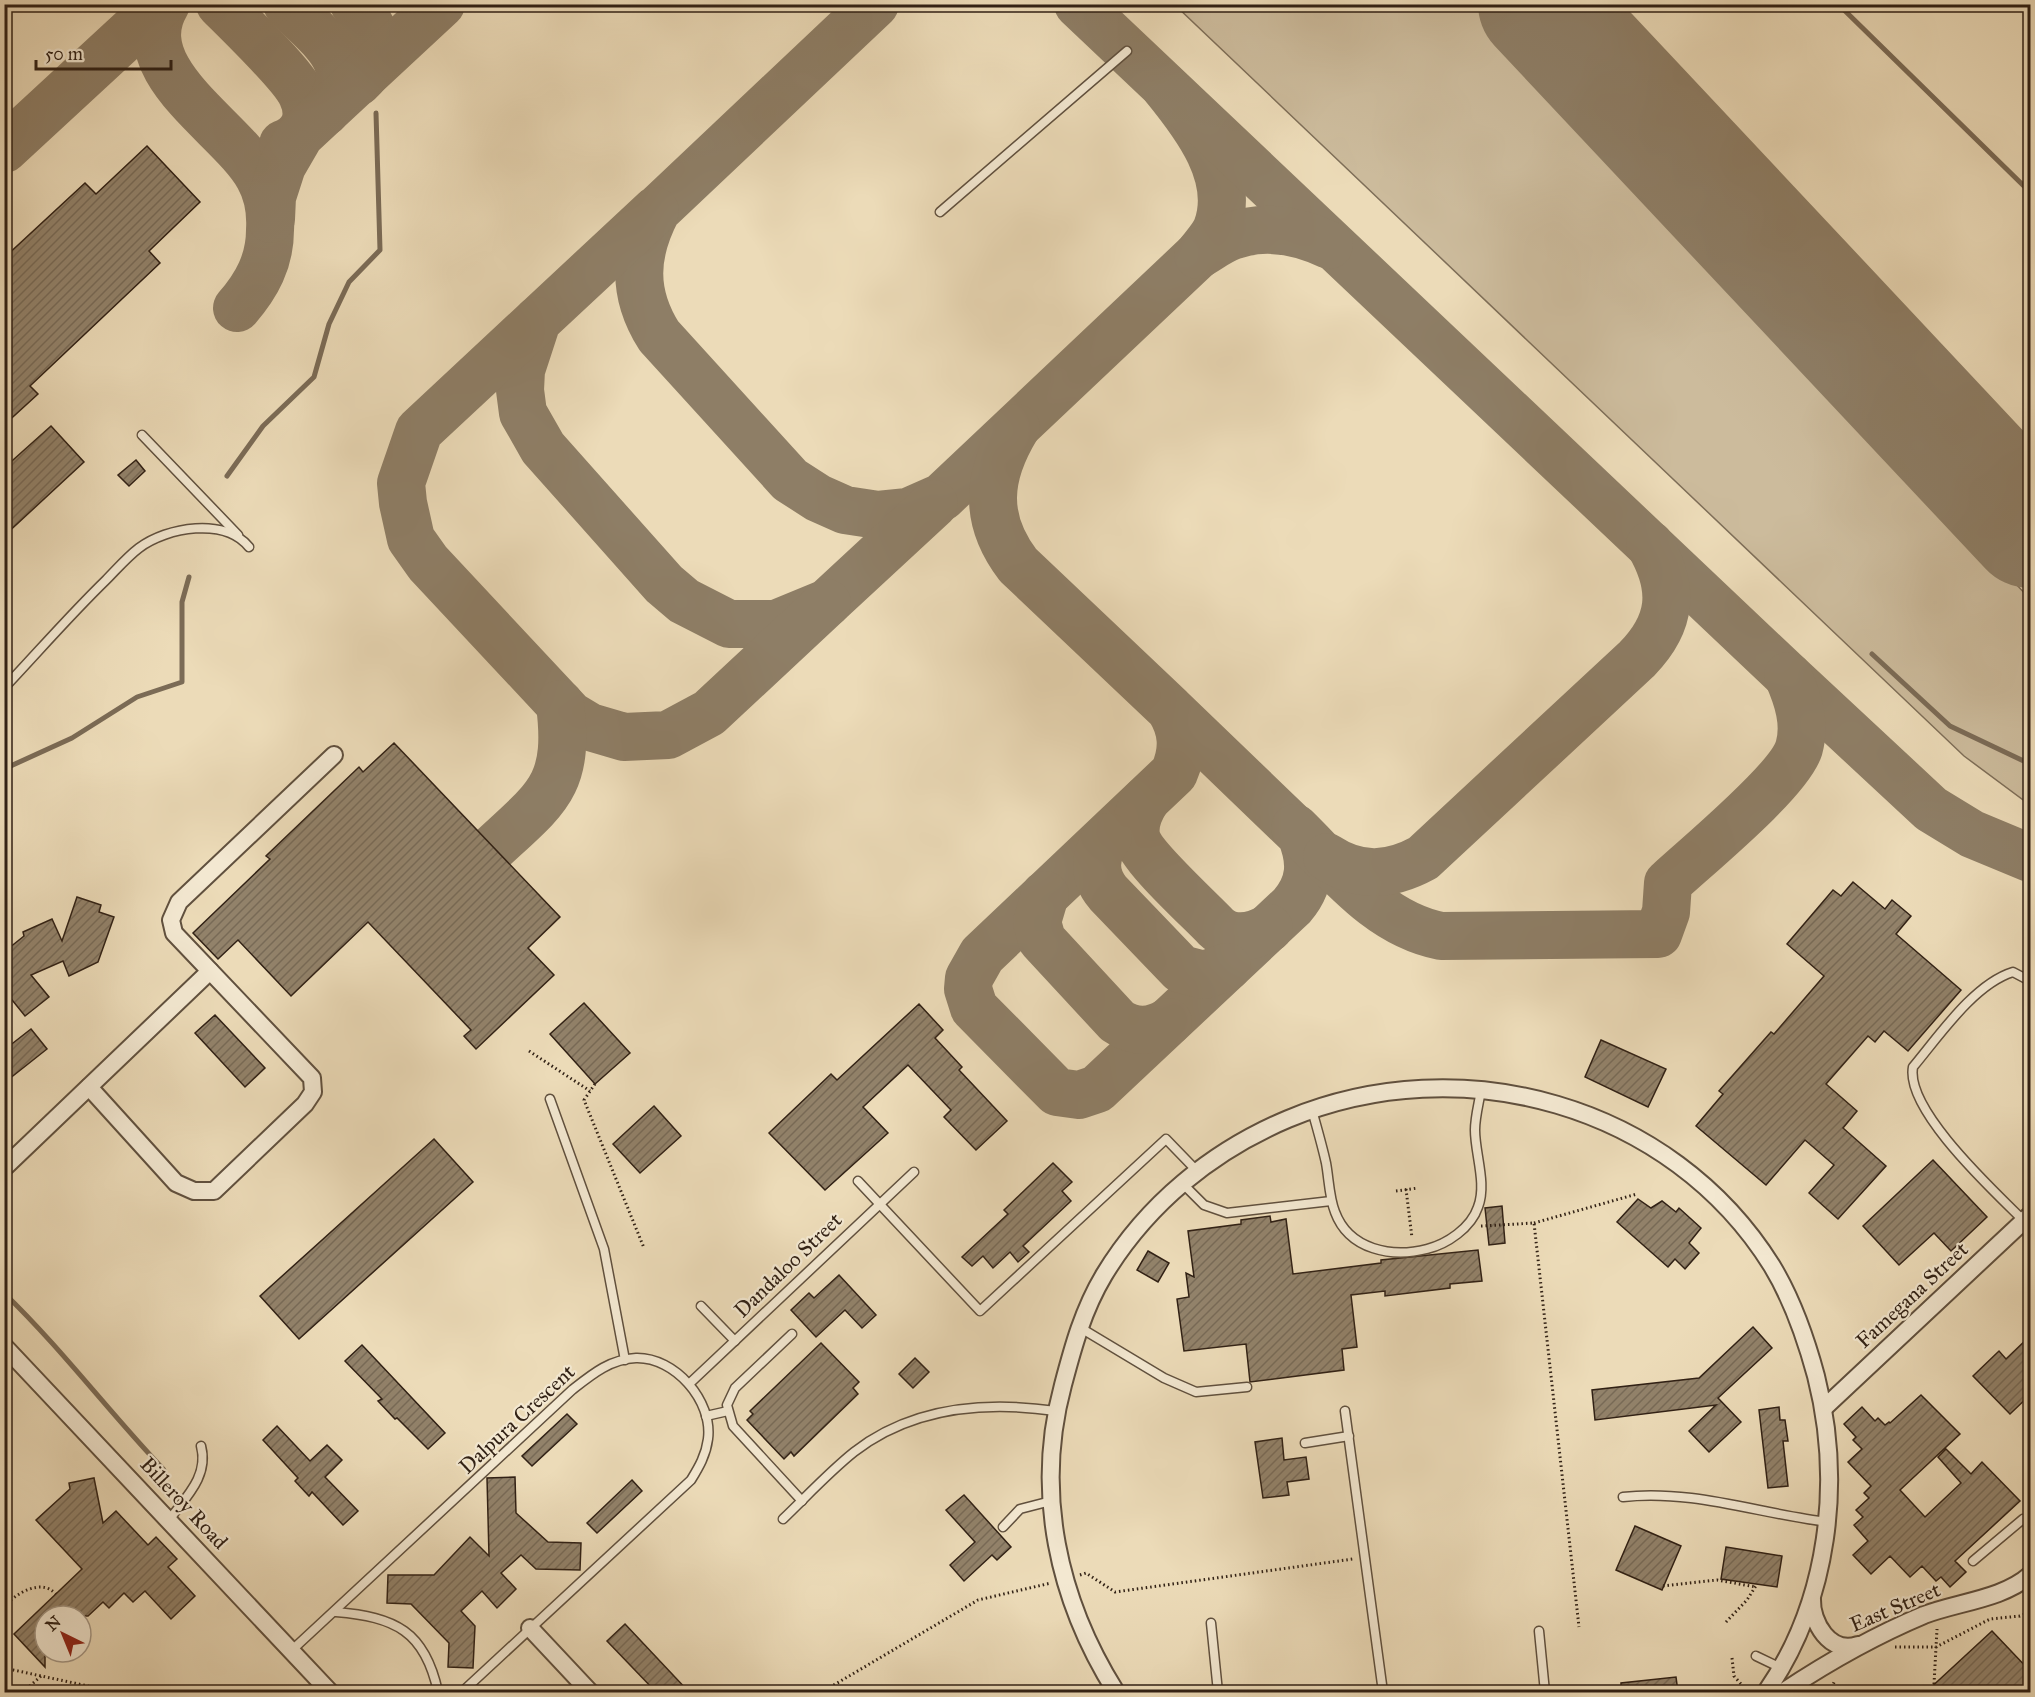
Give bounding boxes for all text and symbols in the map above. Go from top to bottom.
scale bar [36,33,171,71]
text: 50 m [45,43,83,65]
street label: Dandaloo Street [729,1207,848,1323]
street label: Famegana Street [1850,1236,1974,1354]
street label: Dalpura Crescent [454,1358,581,1479]
street label: Billeroy Road [135,1451,234,1555]
street label: East Street [1846,1576,1945,1638]
north arrow [33,1604,93,1664]
text: N [42,1612,65,1635]

